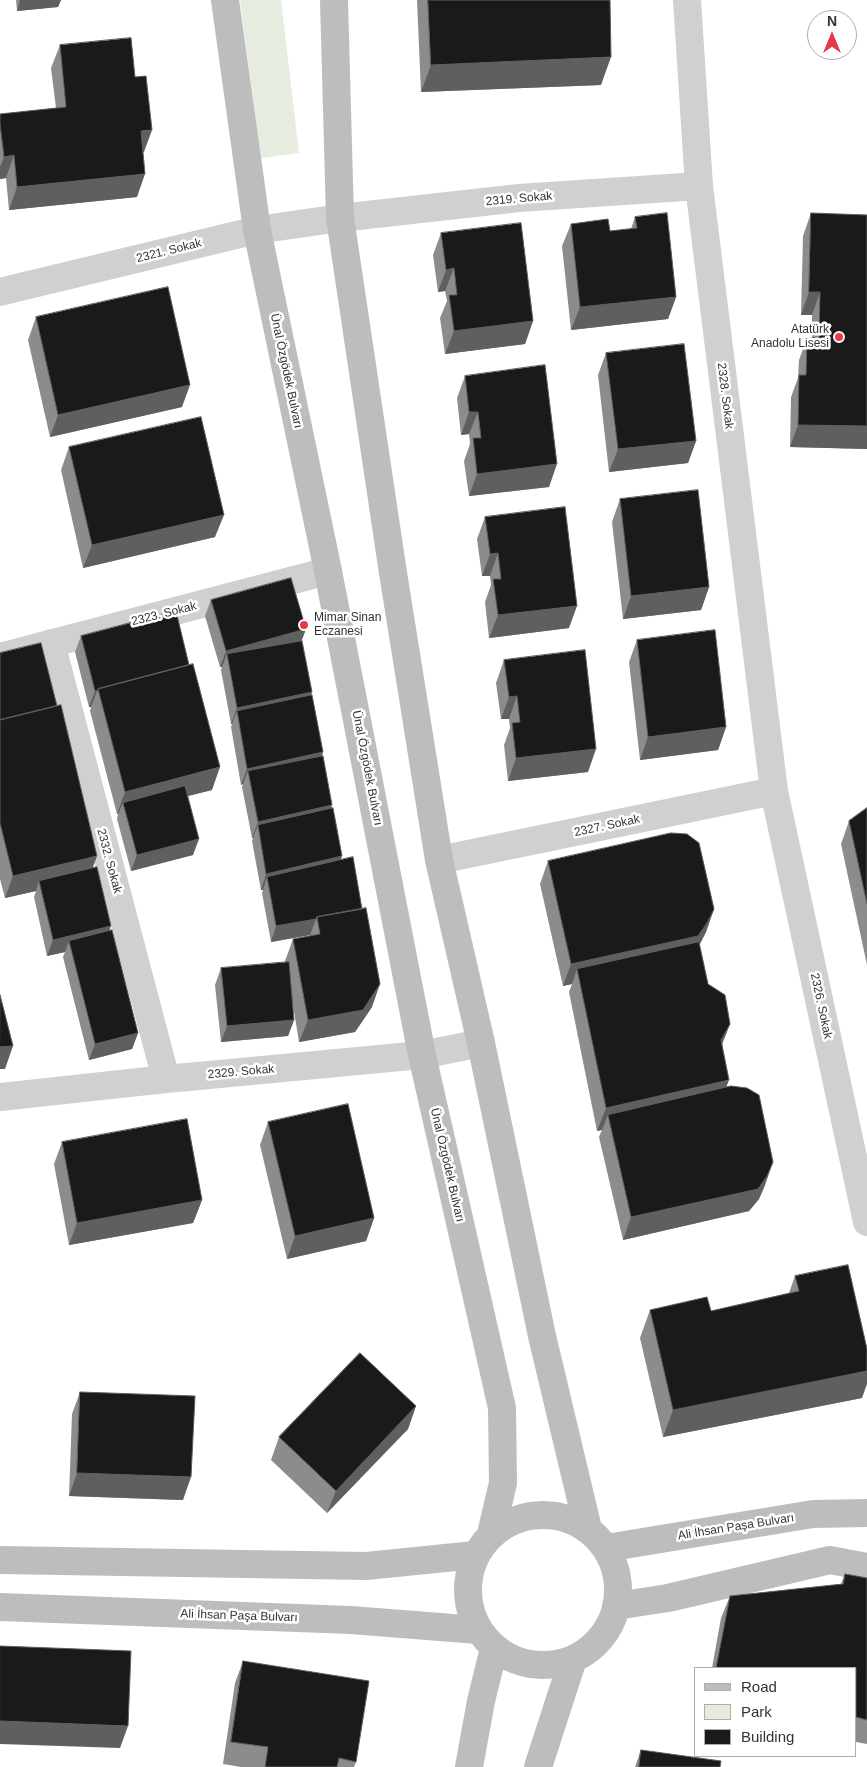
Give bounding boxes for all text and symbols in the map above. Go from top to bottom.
north arrow [807,10,857,60]
text: N [827,13,837,29]
street label: 2319. Sokak [485,189,553,209]
street label: 2321. Sokak [135,236,203,266]
street label: Ünal Özgödek Bulvarı [267,312,305,430]
place label: Atatürk Anadolu Lisesi [751,323,829,351]
marker: Atatürk Anadolu Lisesi [833,331,845,343]
street label: 2328. Sokak [714,362,736,430]
street label: 2323. Sokak [130,599,198,629]
place label: Mimar Sinan Eczanesi [314,611,381,639]
marker: Mimar Sinan Eczanesi [298,619,310,631]
street label: Ünal Özgödek Bulvarı [349,709,385,827]
street label: 2327. Sokak [573,812,641,840]
street label: 2332. Sokak [93,827,125,895]
street label: 2326. Sokak [807,972,835,1040]
street label: 2329. Sokak [207,1062,275,1082]
street label: Ünal Özgödek Bulvarı [427,1107,467,1223]
street label: Ali İhsan Paşa Bulvarı [677,1511,795,1543]
street label: Ali İhsan Paşa Bulvarı [180,1607,298,1625]
legend [694,1667,857,1757]
text: Road [741,1678,777,1695]
text: Park [741,1703,772,1720]
text: Building [741,1728,794,1745]

